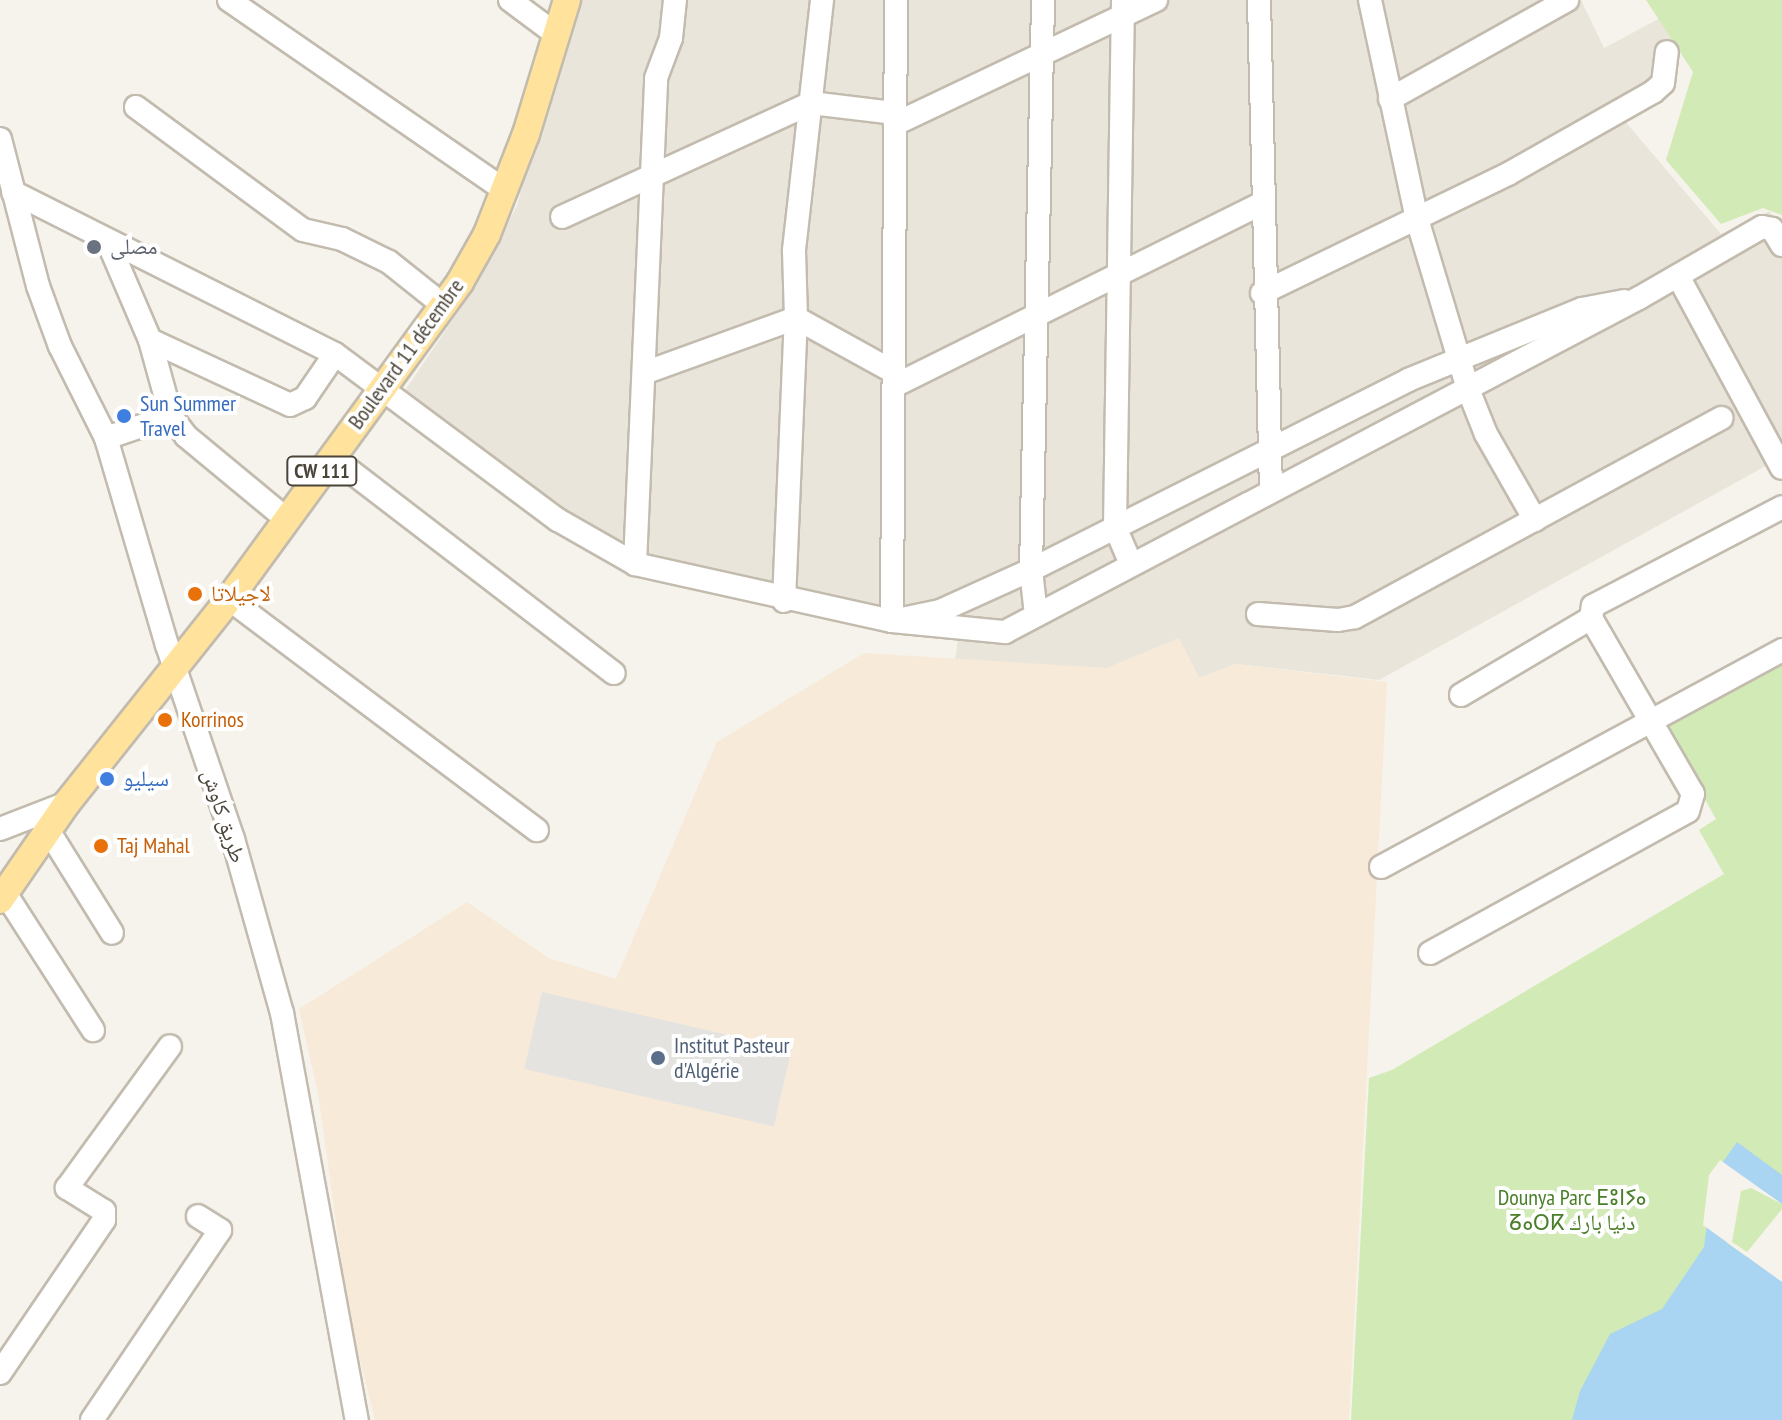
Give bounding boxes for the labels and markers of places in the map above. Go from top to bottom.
place label: مصلى [110,234,158,260]
marker: مصلى [85,238,103,256]
place label: Sun Summer Travel [140,390,236,442]
marker: Sun Summer Travel [115,407,133,425]
place label: لاجيلاتا [211,581,271,607]
marker: لاجيلاتا [186,585,204,603]
place label: Korrinos [181,707,244,733]
marker: Korrinos [156,711,174,729]
place label: سيليو [123,766,169,792]
marker: سيليو [98,770,116,788]
place label: Taj Mahal [117,833,190,859]
marker: Taj Mahal [92,837,110,855]
place label: Institut Pasteur d'Algérie [674,1032,789,1084]
marker: Institut Pasteur d'Algérie [649,1049,667,1067]

